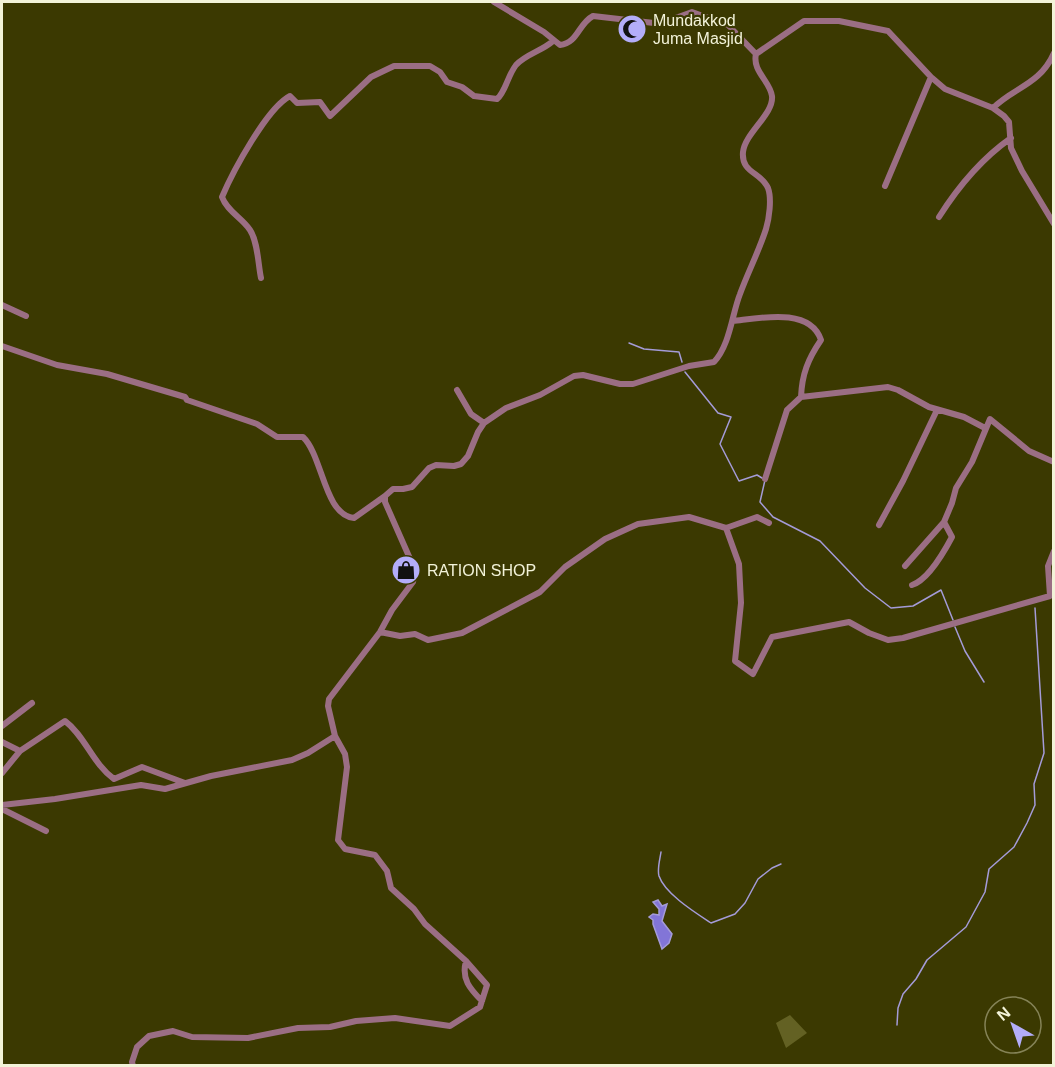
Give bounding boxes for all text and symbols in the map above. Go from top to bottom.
place label: Mundakkod Juma Masjid [653,12,743,47]
mosque icon: Mundakkod Juma Masjid [616,13,648,45]
shop icon: RATION SHOP [390,554,422,586]
place label: RATION SHOP [427,562,536,579]
north arrow [983,995,1043,1055]
text: N [994,1004,1014,1024]

